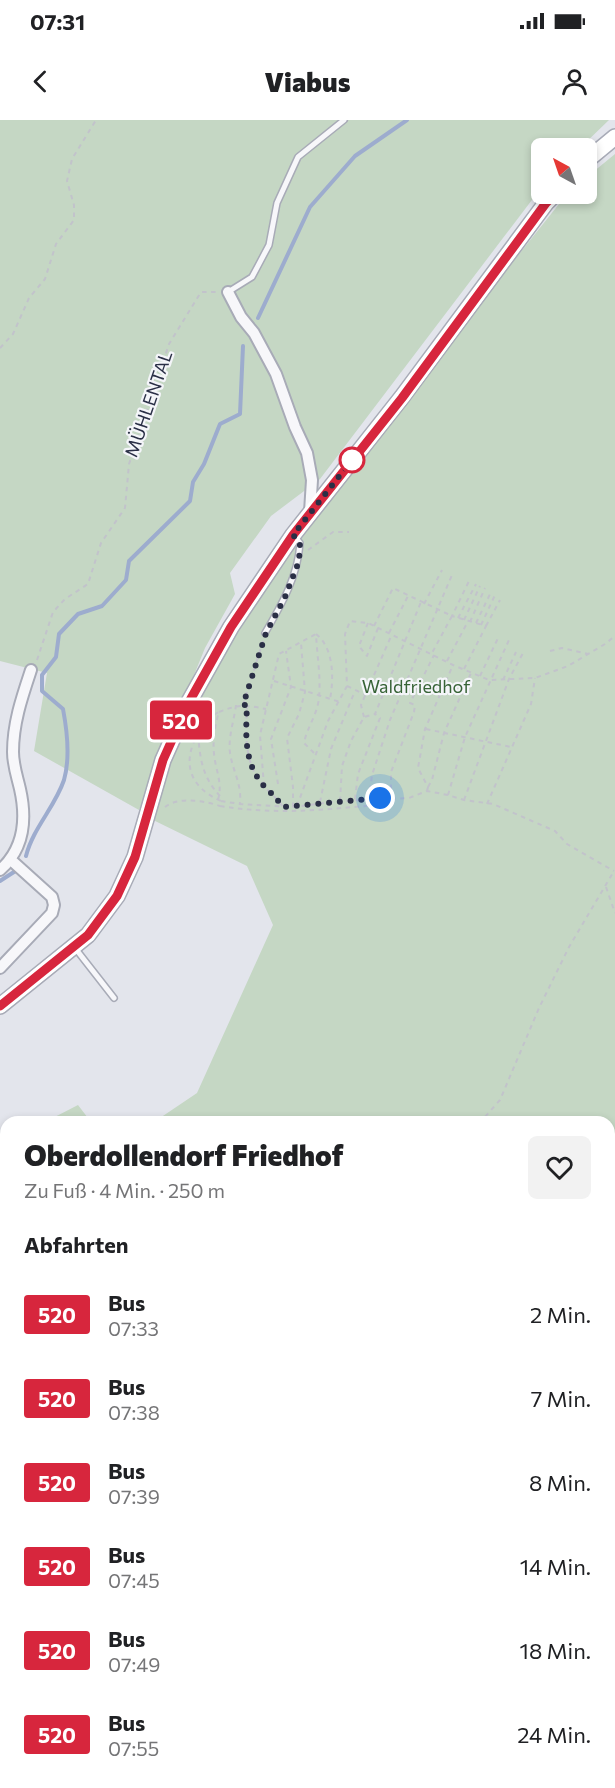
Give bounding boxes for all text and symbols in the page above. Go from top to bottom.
text: 07:31 [30,8,85,35]
icon: back [24,65,57,98]
text: Viabus [265,65,350,98]
icon: person [558,65,591,98]
north arrow [531,138,597,204]
map controls [531,138,597,204]
street label: MÜHLENTAL [120,348,177,460]
unlabelled marker [339,447,365,473]
park label: Waldfriedhof [362,675,471,697]
line badge: 520 [146,700,216,740]
text: 520 [162,708,200,733]
your location [365,783,395,813]
button: heart [528,1136,591,1199]
text: Oberdollendorf Friedhof [24,1138,343,1172]
text: Zu Fuß · 4 Min. · 250 m [24,1178,225,1202]
text: Abfahrten [24,1231,128,1258]
text: Bus [108,1289,145,1316]
text: 2 Min. [530,1301,591,1328]
text: 520 [38,1302,76,1327]
text: 07:33 [108,1316,159,1340]
text: Bus [108,1373,145,1400]
text: 7 Min. [531,1385,591,1412]
text: 520 [38,1386,76,1411]
text: 07:38 [108,1400,160,1424]
text: Bus [108,1457,145,1484]
text: 8 Min. [529,1469,591,1496]
text: 520 [38,1470,76,1495]
text: 07:39 [108,1484,160,1508]
text: Bus [108,1541,145,1568]
text: 14 Min. [520,1553,591,1580]
text: 520 [38,1554,76,1579]
text: 07:45 [108,1568,160,1592]
text: Bus [108,1625,145,1652]
text: 18 Min. [520,1637,591,1664]
text: 520 [38,1638,76,1663]
text: 07:49 [108,1652,160,1676]
text: Bus [108,1709,145,1736]
text: 24 Min. [517,1721,591,1748]
text: 520 [38,1722,76,1747]
text: 07:55 [108,1736,159,1760]

